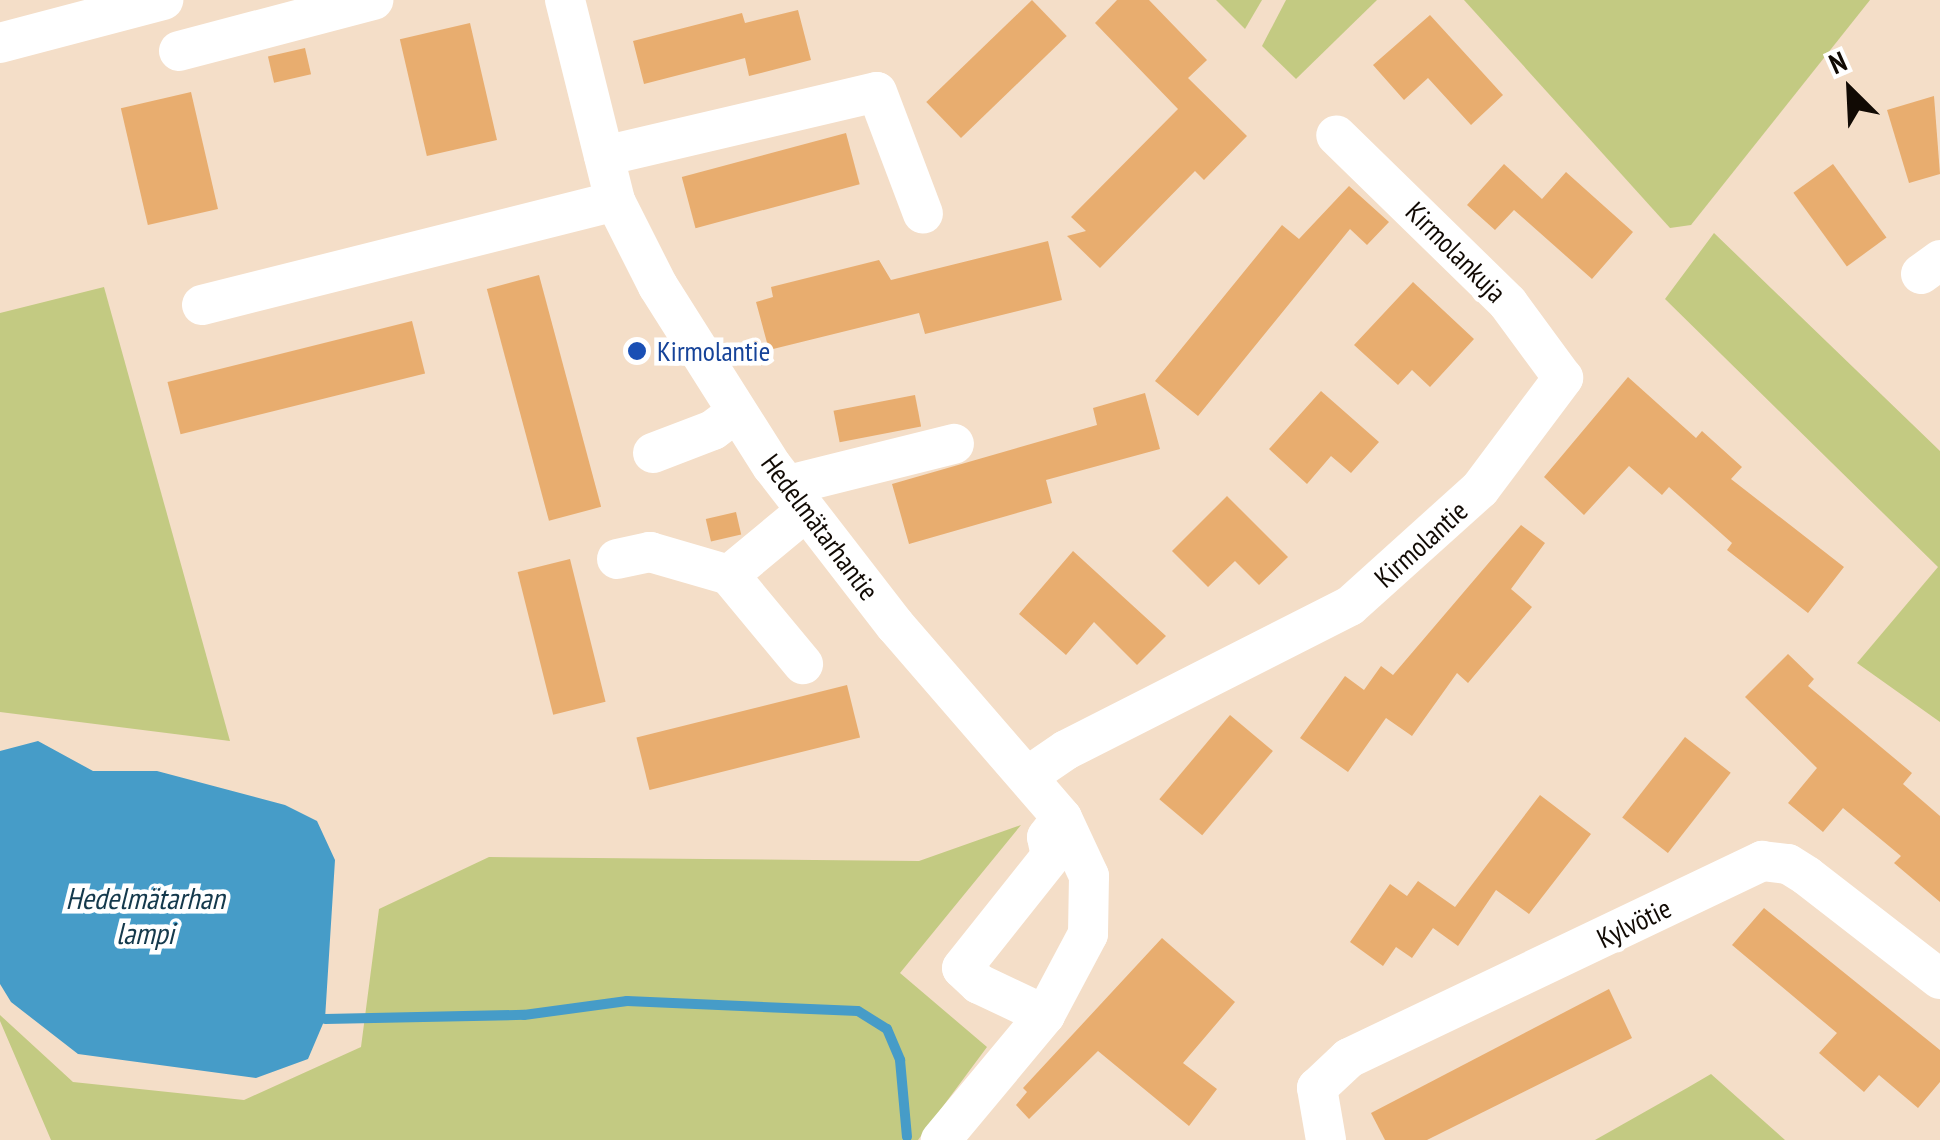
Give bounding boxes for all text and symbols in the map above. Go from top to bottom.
north arrow [1800,40,1900,140]
text: N [1823,42,1852,82]
street label: Kirmolankuja [1399,195,1513,309]
place label: Kirmolantie [657,334,770,368]
marker: Kirmolantie [626,340,648,362]
street label: Hedelmätarhantie [754,447,886,607]
street label: Kirmolantie [1368,494,1474,594]
water label: Hedelmätarhan lampi [65,880,225,950]
street label: Kylvötie [1592,891,1676,955]

